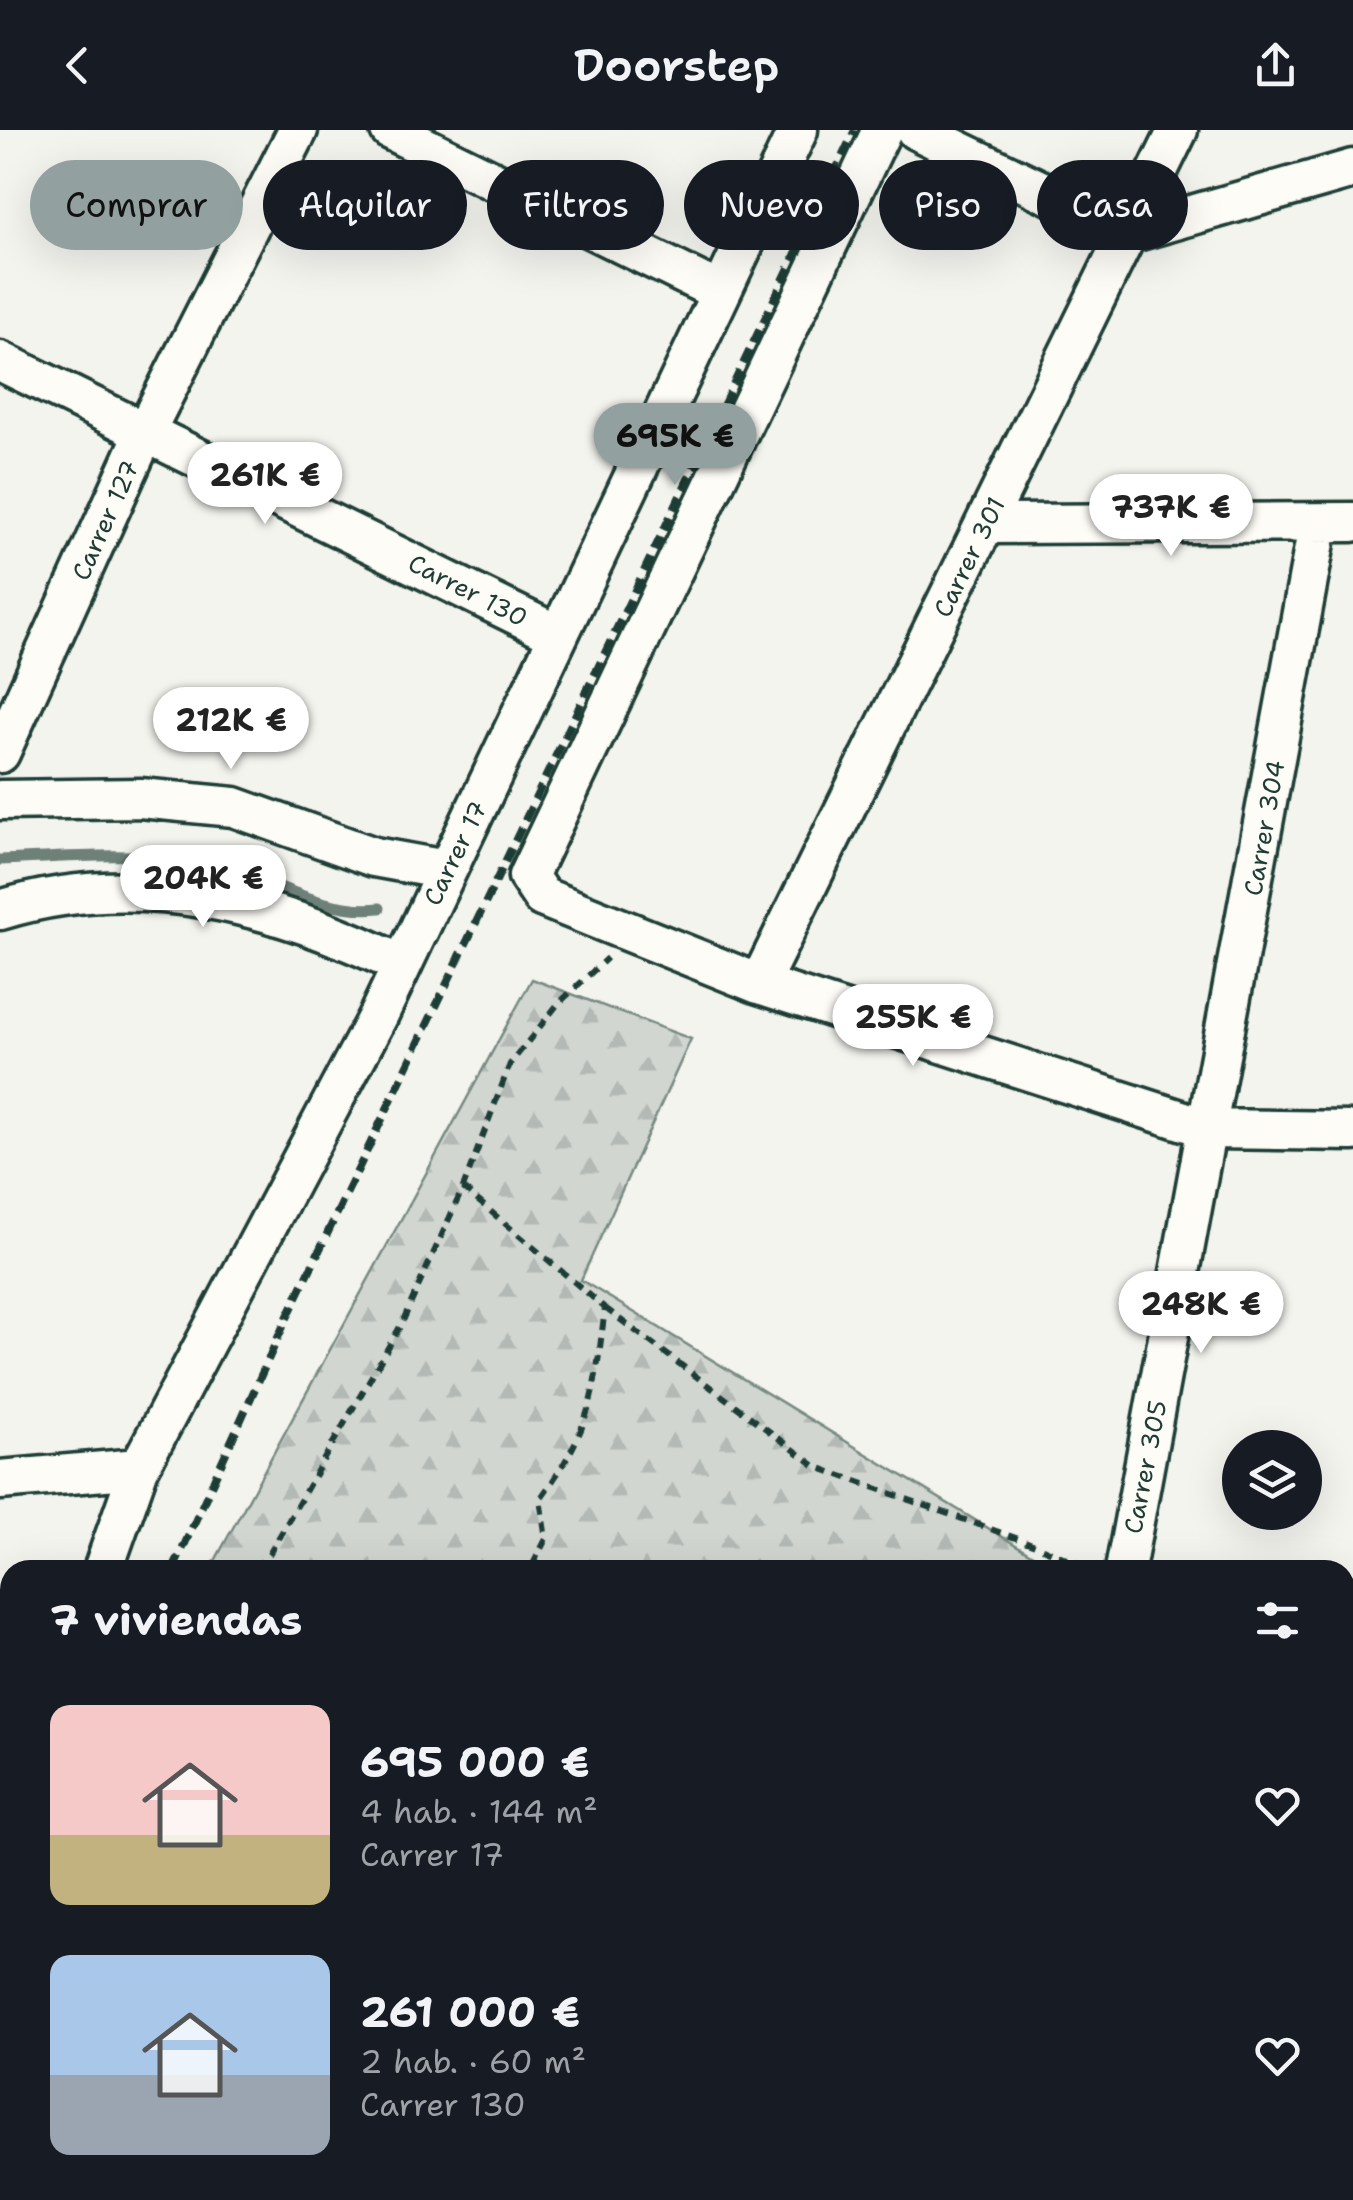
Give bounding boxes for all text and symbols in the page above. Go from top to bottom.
text: Doorstep [574,35,779,95]
icon: back [50,38,105,93]
icon: share [1248,38,1303,93]
chip: Comprar [30,160,243,250]
chip: Alquilar [263,160,467,250]
chip: Filtros [487,160,664,250]
chip: Nuevo [684,160,859,250]
chip: Piso [879,160,1017,250]
chip: Casa [1037,160,1188,250]
pin: 695K € [594,403,756,488]
text: 695K € [616,414,734,457]
pin: 261K € [184,442,346,527]
text: 261K € [209,453,321,496]
street label: Carrer 127 [63,455,147,585]
pin: 737K € [1090,474,1252,559]
text: 737K € [1111,485,1231,528]
street label: Carrer 301 [925,491,1013,623]
street label: Carrer 130 [403,545,533,635]
pin: 212K € [150,687,312,772]
text: 212K € [175,698,287,741]
street label: Carrer 304 [1235,758,1293,898]
street label: Carrer 17 [415,795,495,911]
pin: 204K € [122,845,284,930]
text: 204K € [142,856,264,899]
pin: 255K € [832,984,994,1069]
text: 255K € [854,995,972,1038]
pin: 248K € [1120,1271,1282,1356]
text: 248K € [1141,1282,1261,1325]
street label: Carrer 305 [1115,1397,1175,1537]
map controls [1222,1430,1322,1530]
button: layers [1222,1430,1322,1530]
text: 7 viviendas [50,1592,302,1648]
icon: filters [1250,1593,1305,1648]
text: 695 000 € [360,1734,590,1790]
icon: home [130,1745,250,1865]
icon: heart [1250,1778,1305,1833]
text: 4 hab. · 144 m² [360,1790,598,1833]
text: Carrer 17 [360,1833,504,1876]
text: 261 000 € [360,1984,580,2040]
icon: home [130,1995,250,2115]
icon: heart [1250,2028,1305,2083]
text: 2 hab. · 60 m² [360,2040,586,2083]
text: Carrer 130 [360,2083,526,2126]

